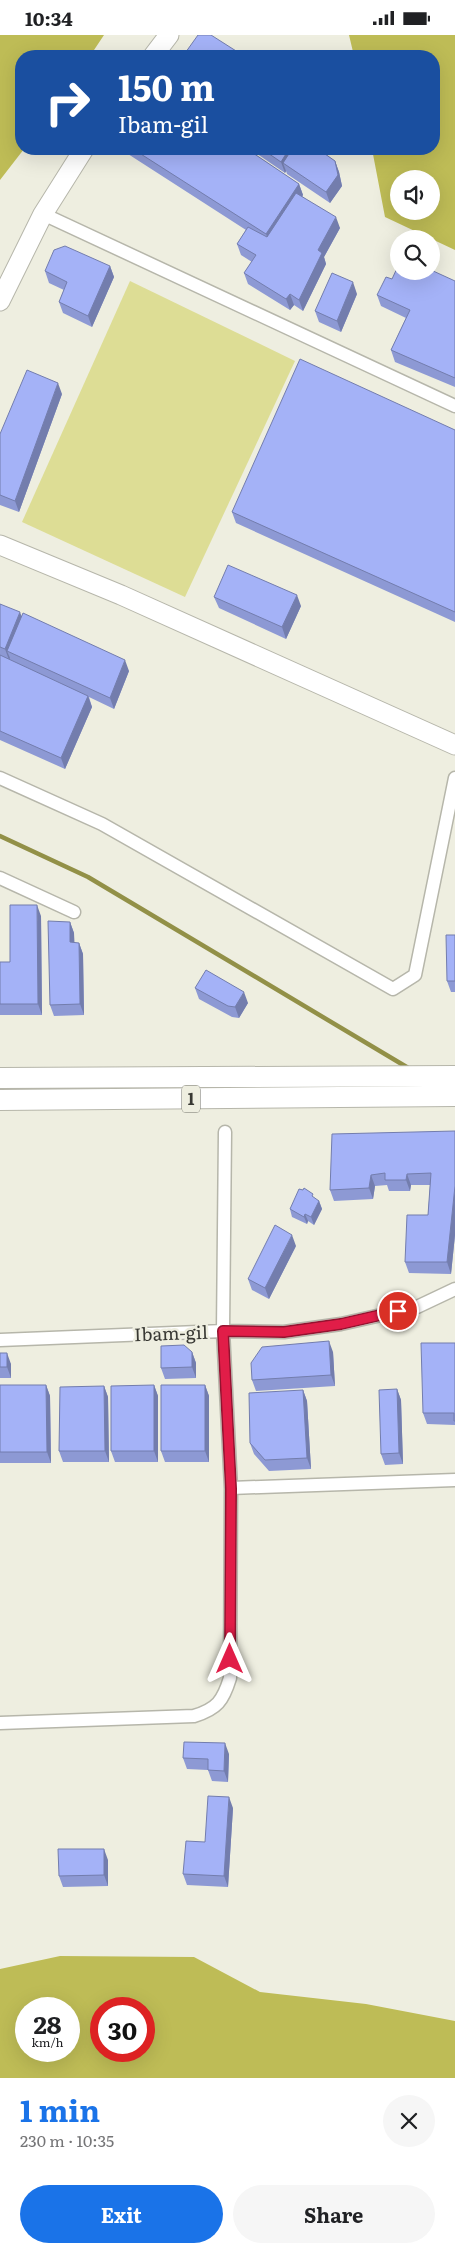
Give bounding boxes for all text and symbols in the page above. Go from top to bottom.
text: 10:34 [25,4,73,32]
text: 150 m [118,60,215,112]
icon: right [35,70,100,135]
text: Ibam-gil [118,107,208,140]
map controls [390,170,440,280]
button: sound [390,170,440,220]
button: search [390,230,440,280]
road number: 1 [182,1085,200,1113]
pin [377,1290,419,1332]
icon: arrive [384,1297,412,1325]
street label: Ibam-gil [134,1318,208,1347]
position arrow [203,1632,255,1684]
speed limit sign: 30 [90,1997,155,2062]
text: 28 [33,2005,62,2042]
text: km/h [32,2033,63,2051]
text: 1 min [20,2087,100,2131]
button: close [383,2095,435,2147]
text: 230 m · 10:35 [20,2128,114,2152]
button: Exit [20,2185,223,2243]
button: Share [233,2185,435,2243]

